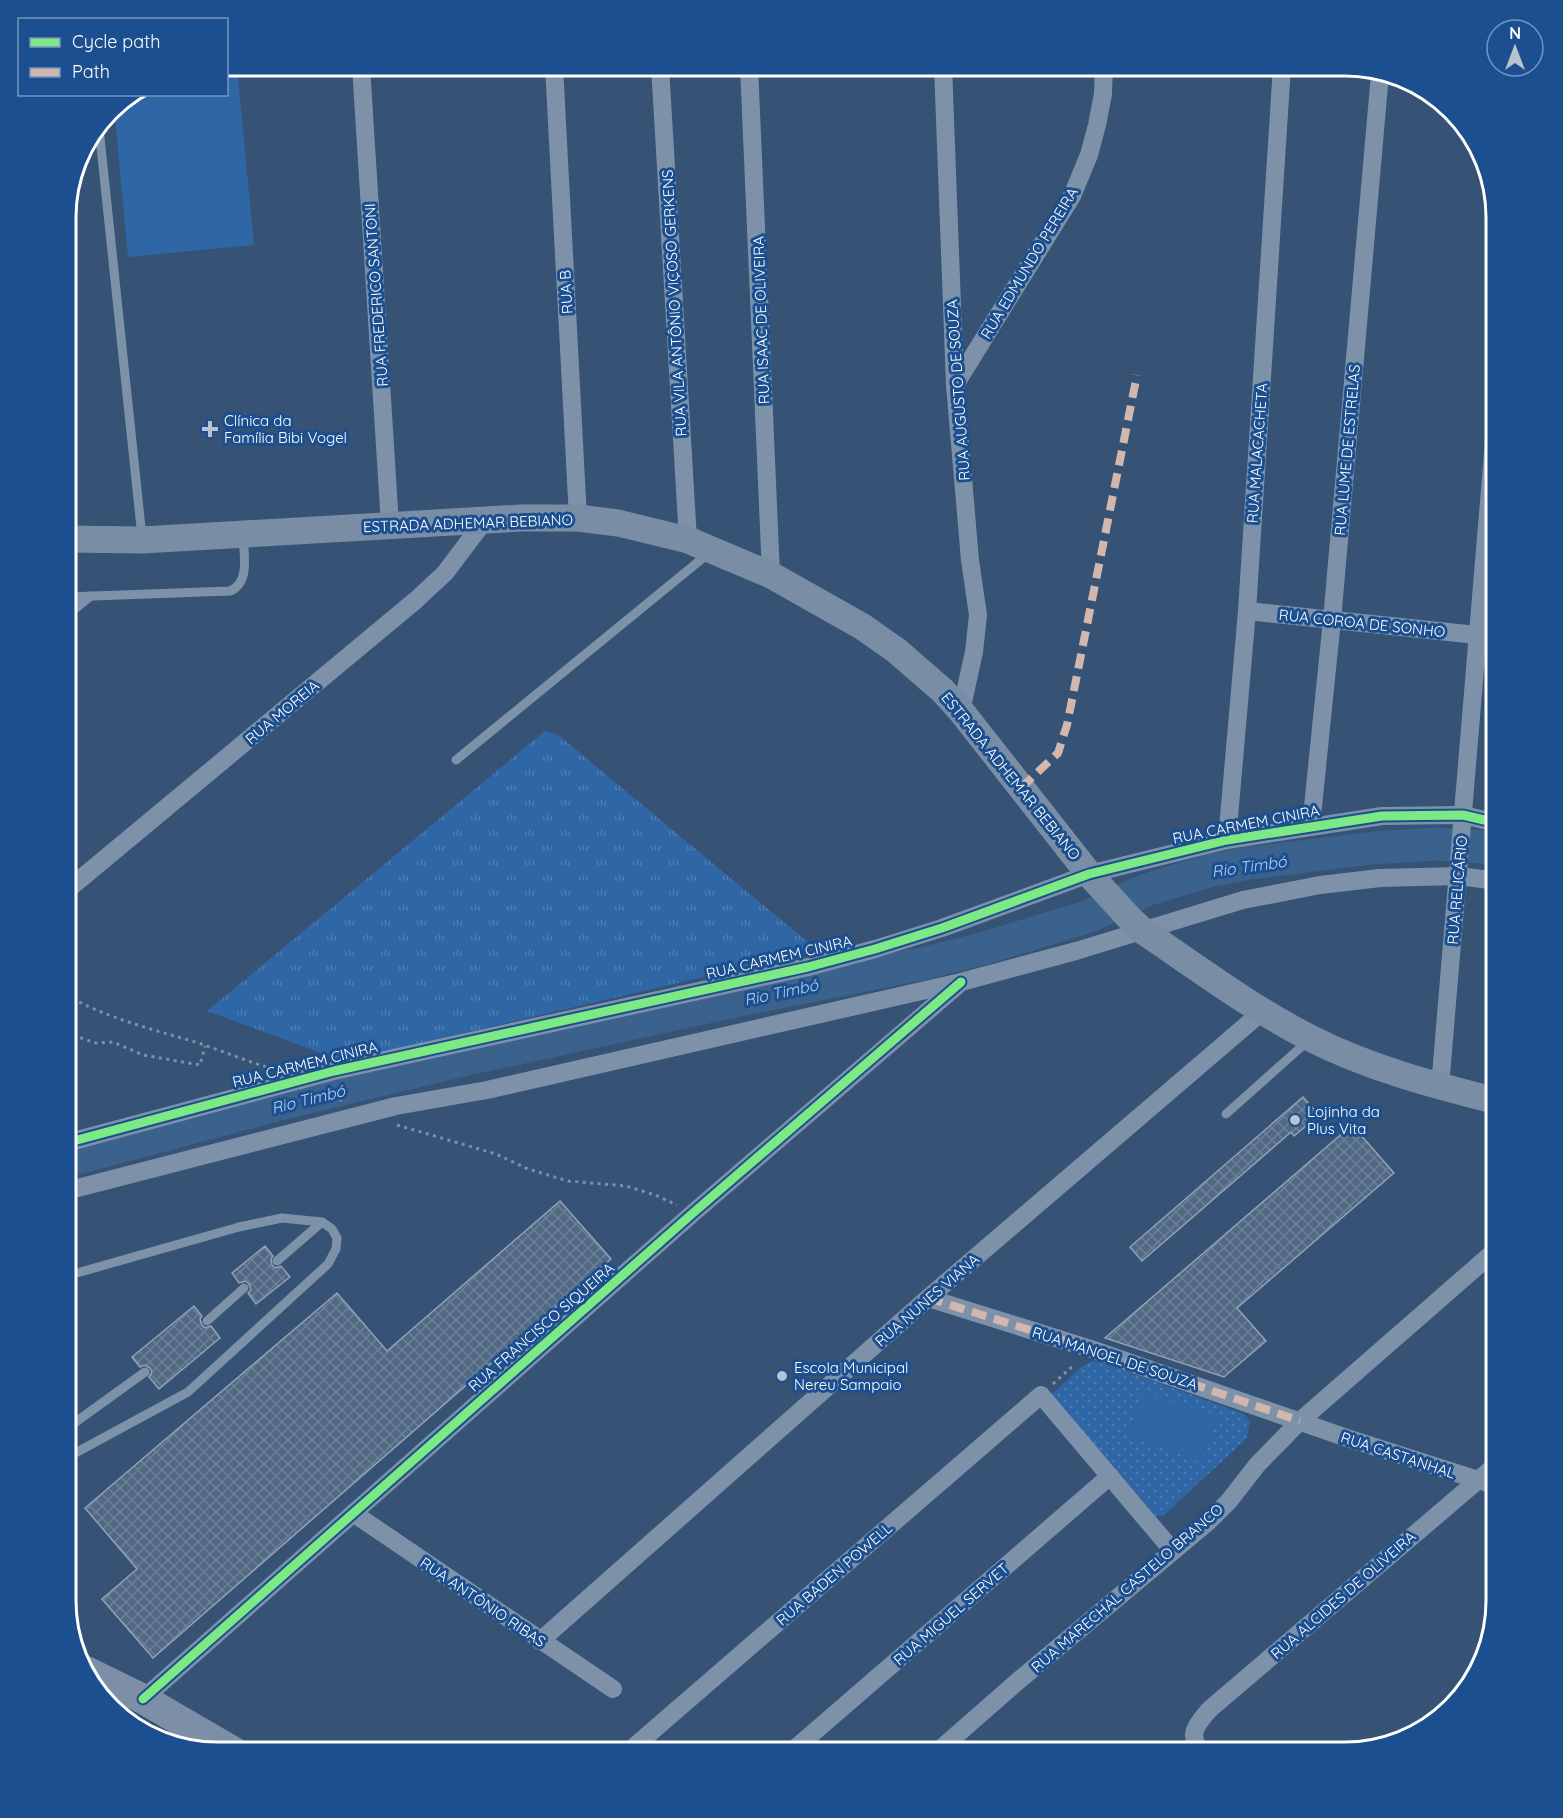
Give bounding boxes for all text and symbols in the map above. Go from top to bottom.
legend [18,18,228,96]
north arrow [1485,18,1545,78]
text: N [1509,23,1521,43]
text: Cycle path [72,30,160,53]
text: Path [72,60,110,83]
street label: RUA VILA ANTÔNIO VIÇOSO GERKENS [658,169,690,437]
street label: RUA EDMUNDO PEREIRA [976,183,1082,342]
street label: RUA FREDERICO SANTONI [360,203,392,387]
street label: RUA ISAAC DE OLIVEIRA [749,235,773,404]
street label: RUA B [555,269,577,315]
street label: RUA AUGUSTO DE SOUZA [942,298,974,481]
street label: RUA LUME DE ESTRELAS [1330,364,1364,536]
street label: RUA MALACACHETA [1243,382,1271,524]
place label: Clínica da Família Bibi Vogel [224,411,347,447]
marker: Clínica da Família Bibi Vogel [201,420,219,438]
street label: ESTRADA ADHEMAR BEBIANO [363,510,573,536]
street label: RUA COROA DE SONHO [1278,605,1446,641]
street label: RUA MOREIA [241,676,323,748]
street label: ESTRADA ADHEMAR BEBIANO [937,688,1085,864]
street label: RUA CARMEM CINIRA [1171,800,1321,848]
street label: RUA RELICÁRIO [1443,835,1471,945]
water label: Rio Timbó [1210,851,1289,881]
street label: RUA CARMEM CINIRA [704,931,854,983]
water label: Rio Timbó [742,974,821,1010]
street label: RUA CARMEM CINIRA [230,1037,380,1091]
water label: Rio Timbó [269,1080,348,1118]
place label: Lojinha da Plus Vita [1307,1102,1380,1138]
marker: Lojinha da Plus Vita [1288,1113,1302,1127]
street label: RUA NUNES VIANA [871,1249,983,1350]
street label: RUA FRANCISCO SIQUEIRA [464,1258,618,1396]
street label: RUA MANOEL DE SOUZA [1030,1322,1200,1394]
place label: Escola Municipal Nereu Sampaio [794,1358,908,1394]
marker: Escola Municipal Nereu Sampaio [775,1369,789,1383]
street label: RUA CASTANHAL [1338,1427,1458,1483]
street label: RUA MARECHAL CASTELO BRANCO [1027,1499,1227,1677]
street label: RUA BADEN POWELL [772,1518,896,1630]
street label: RUA ALCIDES DE OLIVEIRA [1267,1527,1420,1663]
street label: RUA ANTÔNIO RIBAS [417,1553,549,1651]
street label: RUA MIGUEL SERVET [889,1559,1013,1669]

